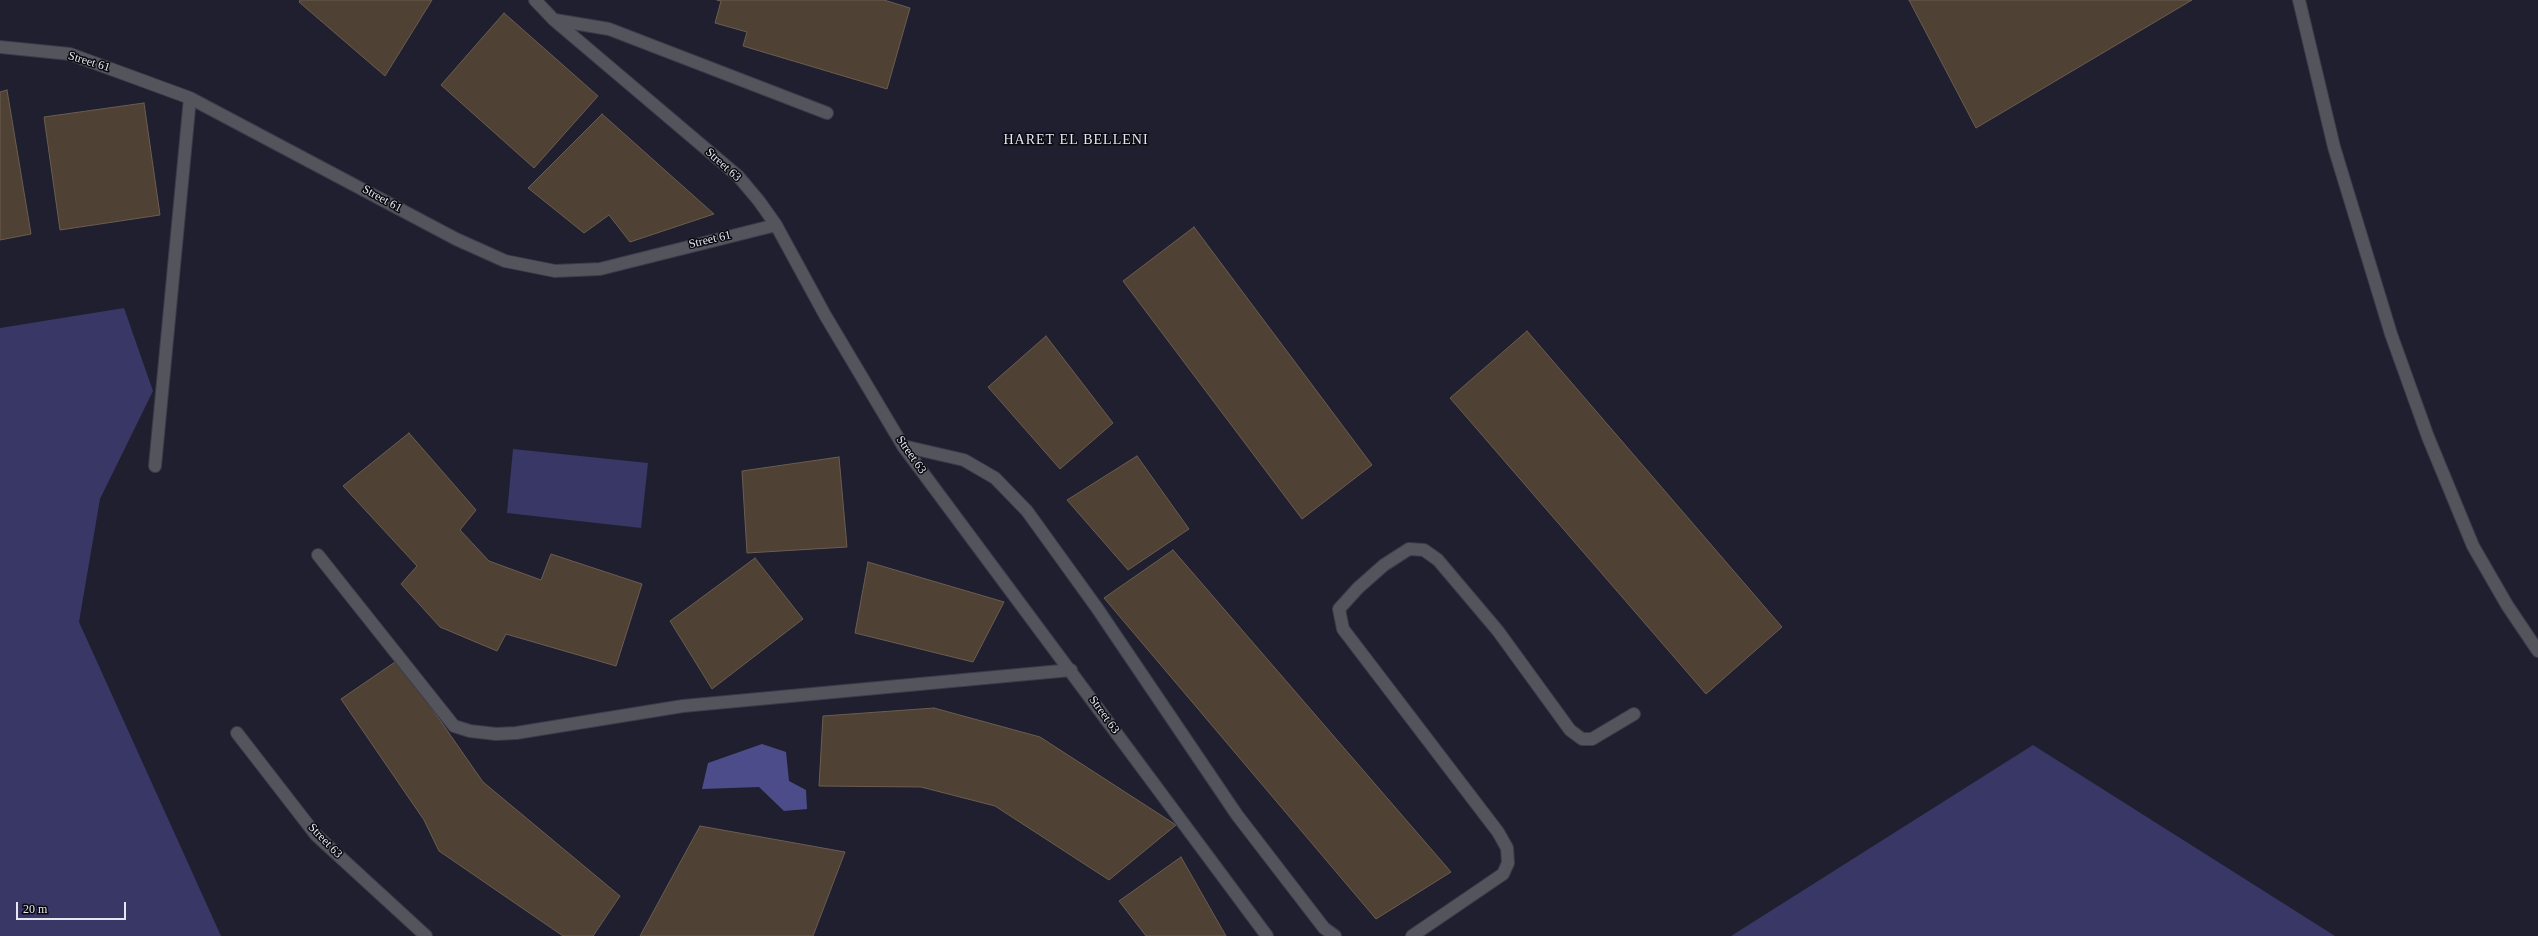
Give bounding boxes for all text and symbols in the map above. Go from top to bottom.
street label: Street 61 [63,48,115,76]
district label: HARET EL BELLENI [1008,132,1144,148]
street label: Street 63 [699,143,747,187]
street label: Street 61 [356,180,408,218]
street label: Street 61 [684,227,736,253]
street label: Street 63 [891,430,931,480]
street label: Street 63 [1083,690,1125,740]
street label: Street 63 [302,818,348,864]
scale bar [18,894,128,920]
text: 20 m [23,902,47,916]

